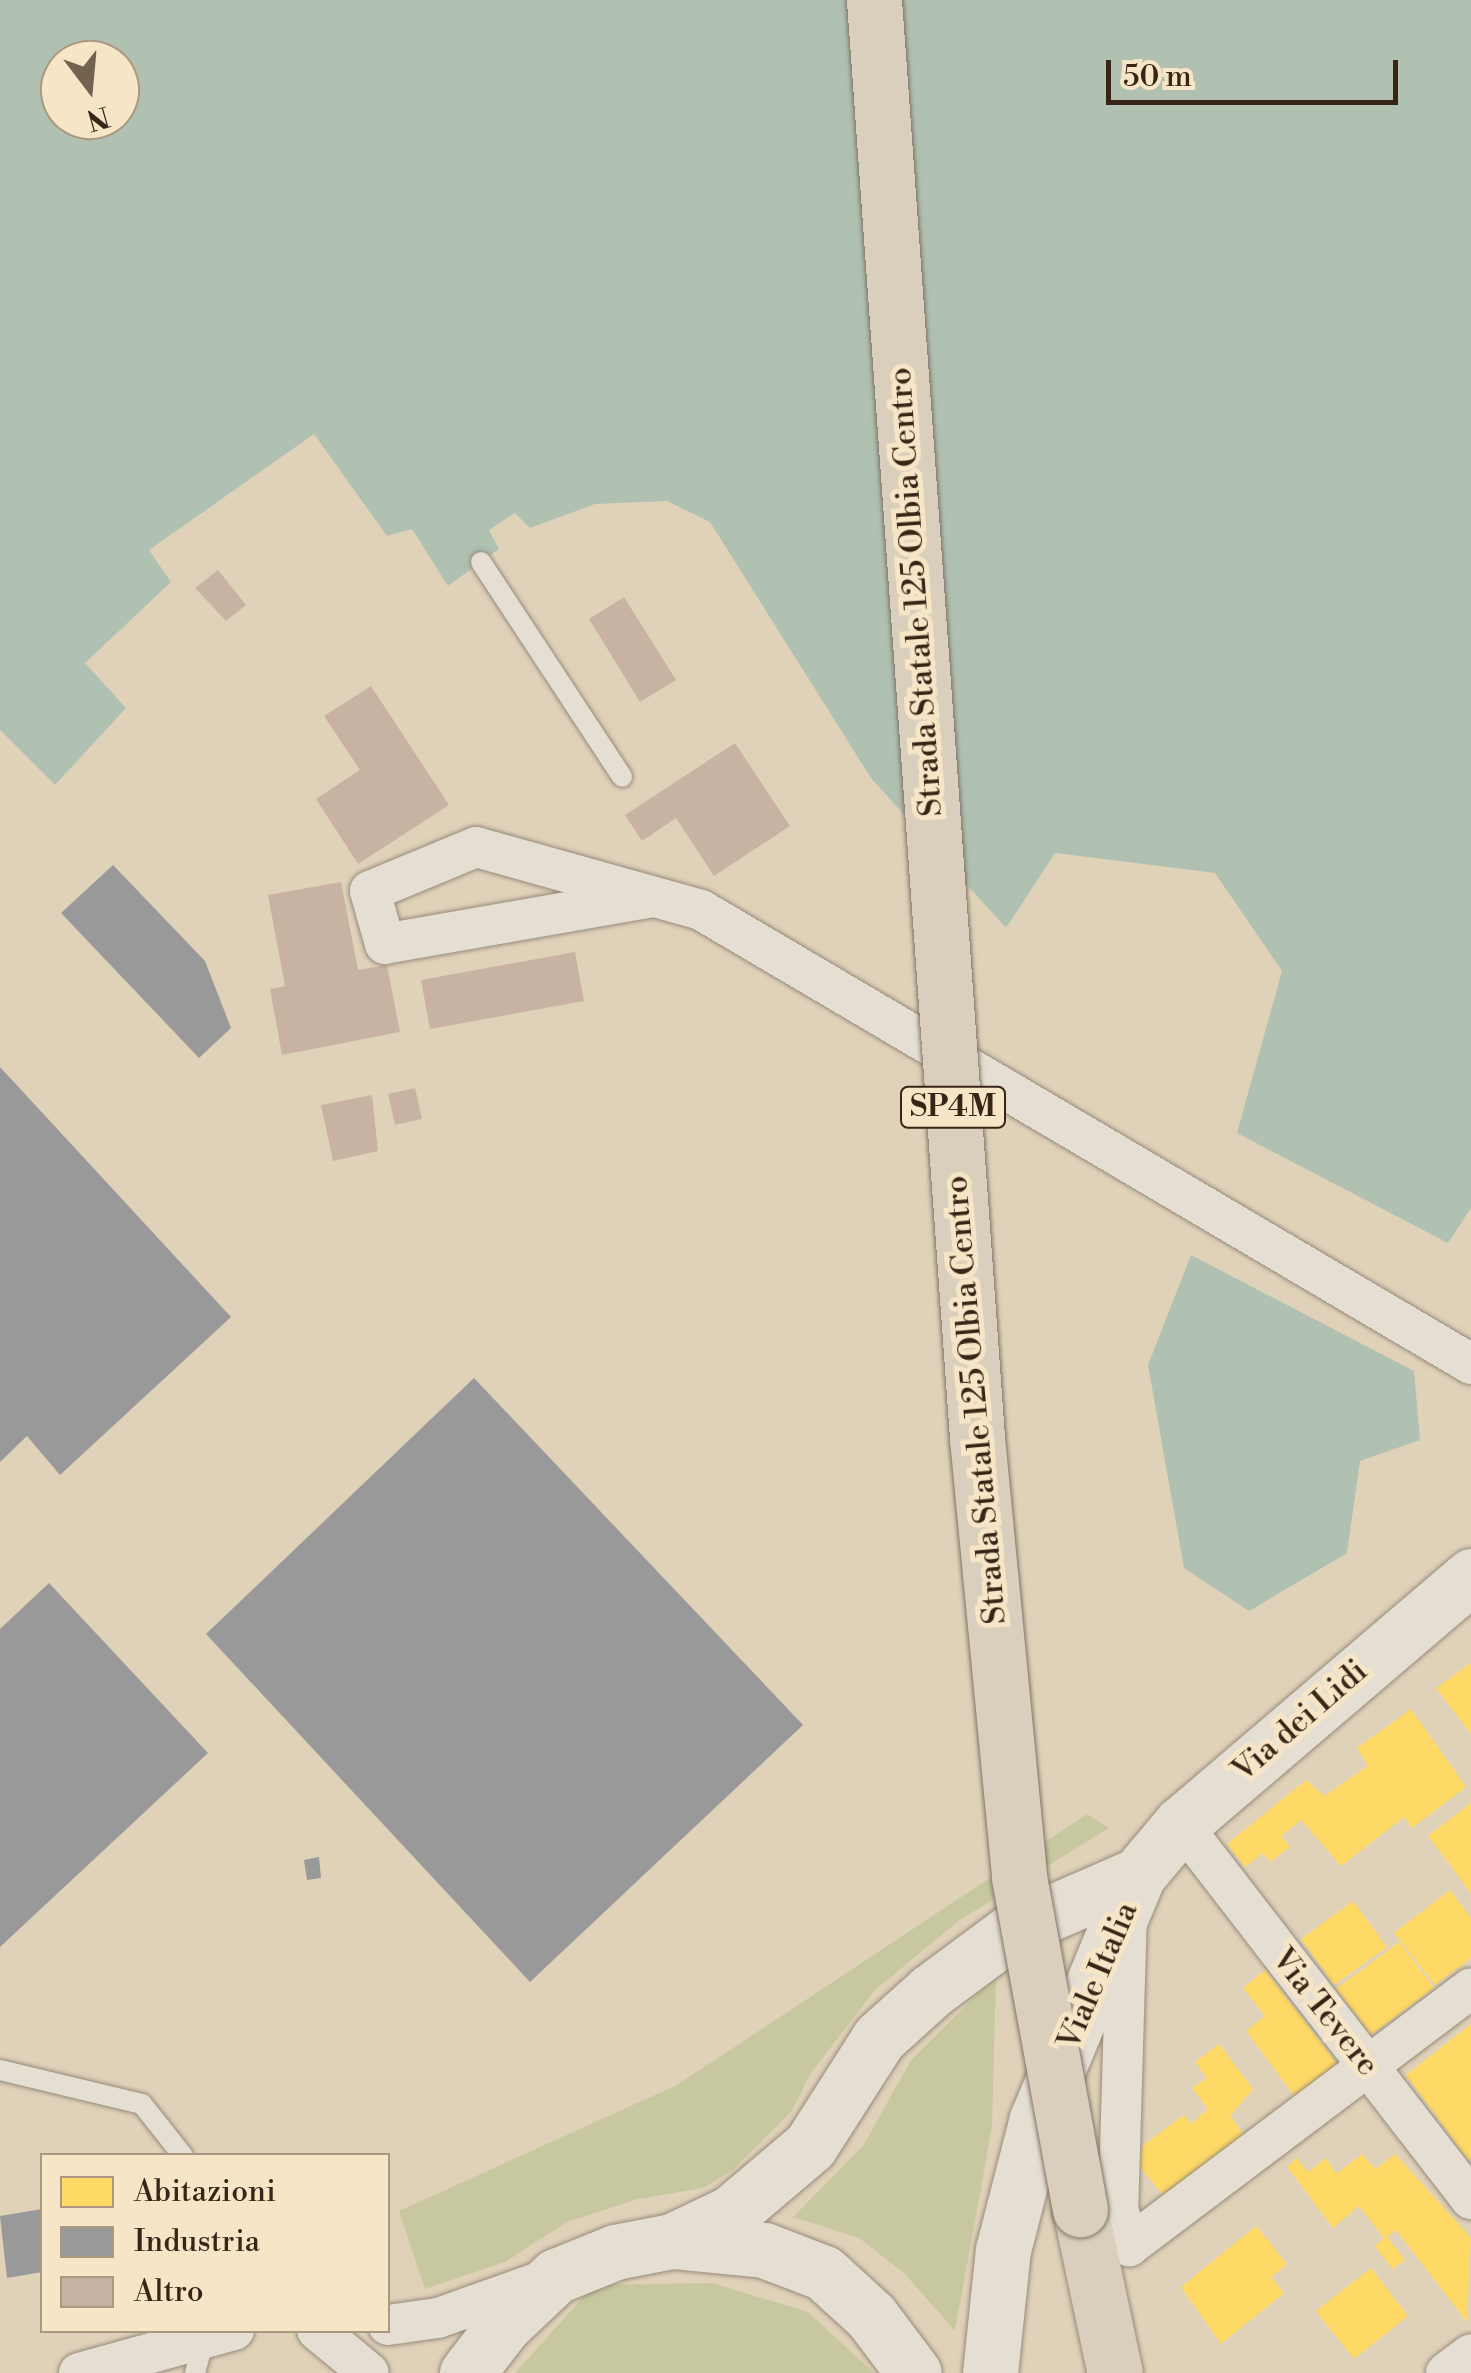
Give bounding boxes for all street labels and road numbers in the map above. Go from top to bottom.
street label: Strada Statale 125 Olbia Centro [881,366,951,818]
road number: SP4M [898,1082,1008,1132]
street label: Strada Statale 125 Olbia Centro [937,1174,1015,1626]
street label: Via dei Lidi [1225,1652,1375,1790]
street label: Viale Italia [1050,1897,1146,2055]
street label: Via Tevere [1263,1941,1387,2083]

